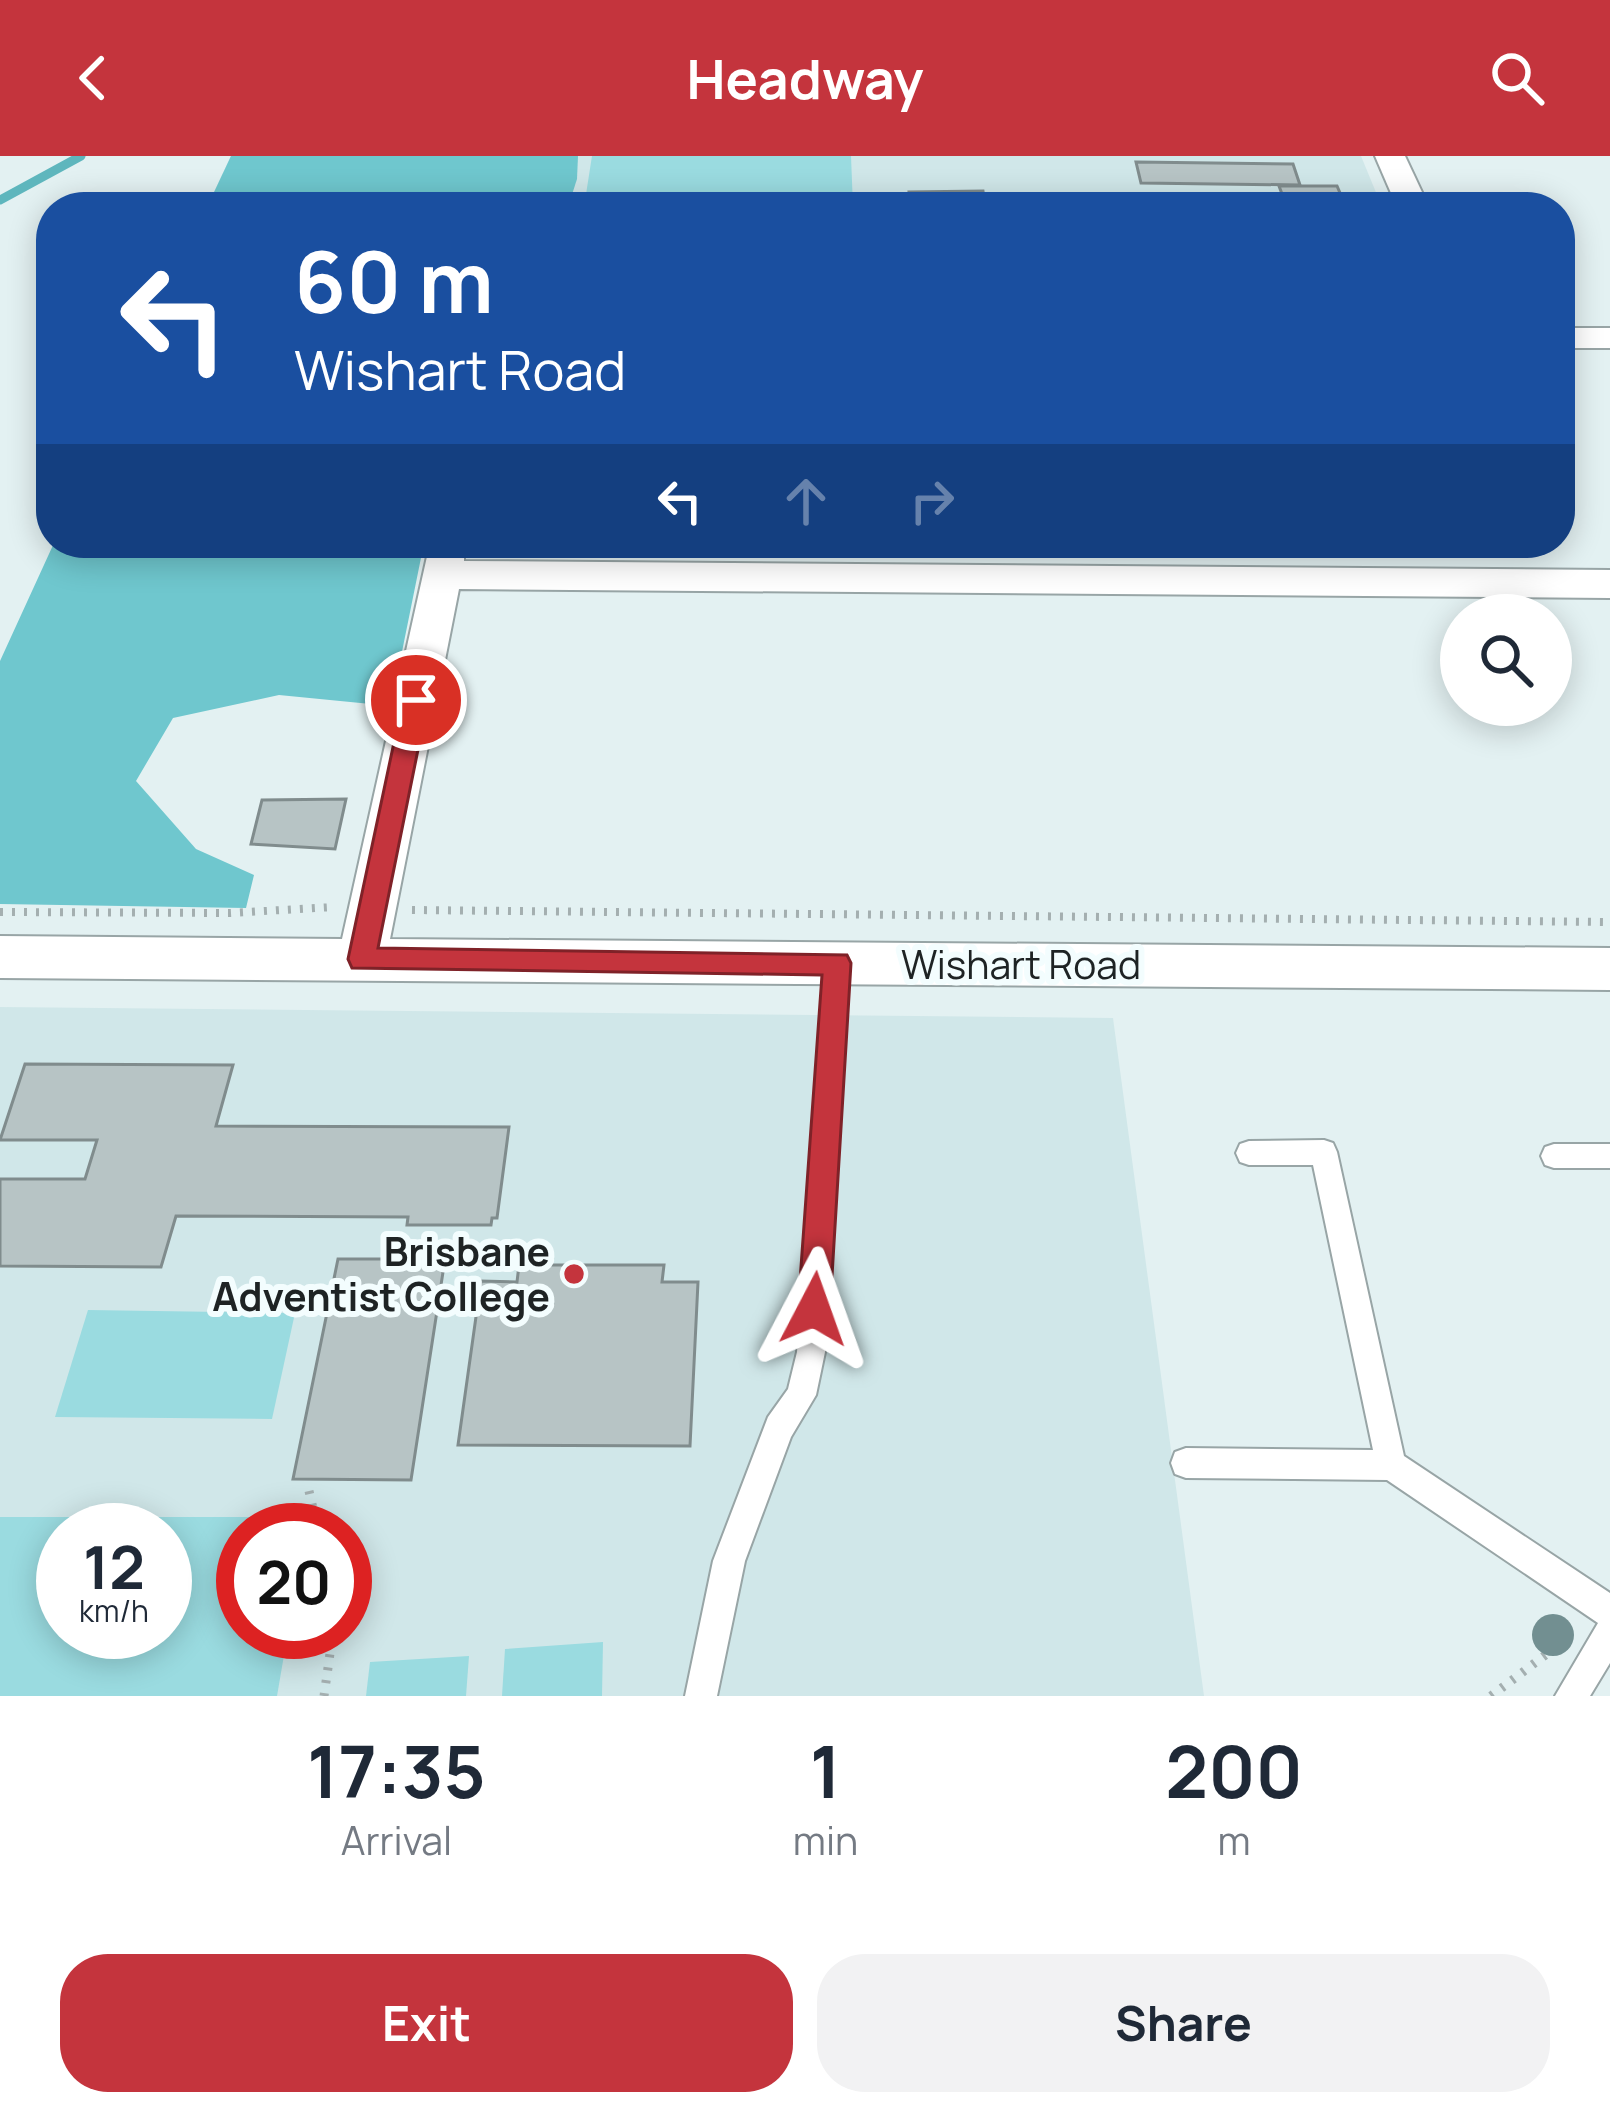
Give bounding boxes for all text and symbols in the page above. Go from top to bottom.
text: Headway [687,41,923,115]
icon: back [60,45,126,111]
icon: search [1484,45,1550,111]
text: 60 m [294,223,494,338]
icon: left [96,240,252,396]
text: Wishart Road [294,332,626,406]
icon: left [647,468,713,534]
icon: ahead [773,468,839,534]
icon: right [899,468,965,534]
map controls [1440,594,1572,726]
button: search [1440,594,1572,726]
pin [365,649,467,751]
icon: arrive [383,667,449,733]
street label: Wishart Road [901,937,1141,991]
place label: Brisbane Adventist College [212,1224,550,1323]
position arrow [751,1246,877,1372]
marker: Brisbane Adventist College [561,1261,587,1287]
speed limit sign: 20 [216,1503,372,1659]
text: 12 [83,1525,145,1607]
text: km/h [79,1590,149,1631]
text: 17:35 [307,1721,486,1820]
text: 1 [810,1721,841,1820]
text: 200 [1165,1721,1303,1820]
text: Arrival [341,1813,452,1867]
text: min [793,1813,858,1867]
text: m [1218,1813,1251,1867]
button: Exit [60,1954,793,2092]
button: Share [817,1954,1550,2092]

